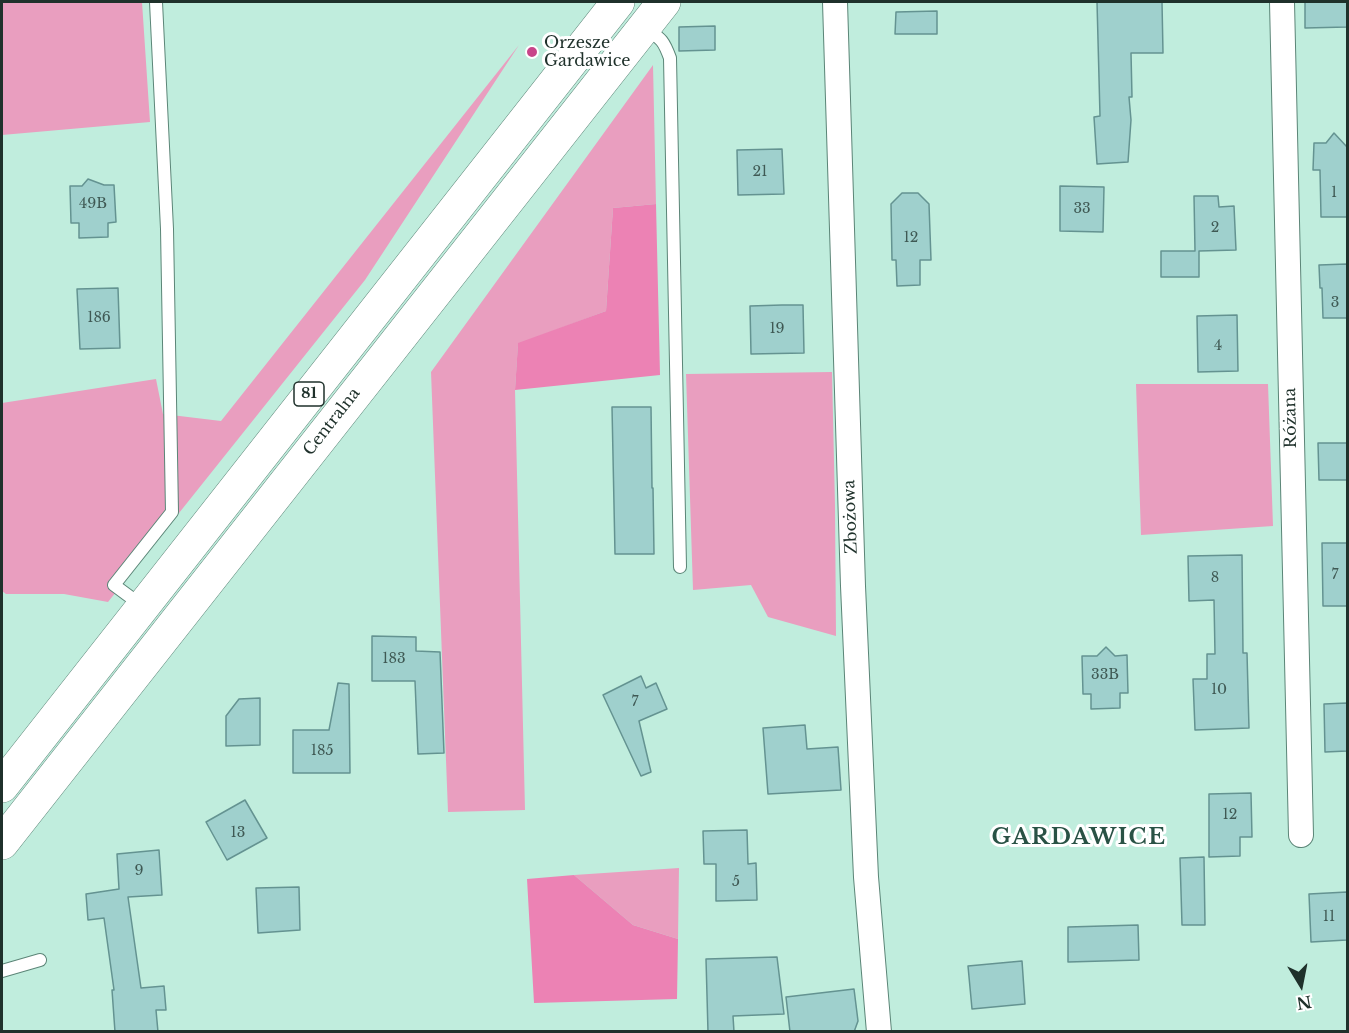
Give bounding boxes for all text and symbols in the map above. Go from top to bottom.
place label: Orzesze Gardawice [544,33,630,71]
marker: Orzesze Gardawice [525,45,539,59]
house number: 21 [753,164,767,180]
house number: 1 [1331,185,1337,201]
house number: 49B [79,196,107,212]
house number: 33 [1073,201,1091,217]
house number: 2 [1211,220,1219,236]
house number: 12 [904,230,918,246]
house number: 3 [1331,295,1339,311]
house number: 186 [87,310,111,326]
house number: 19 [769,321,785,337]
house number: 4 [1214,338,1222,354]
road number: 81 [294,382,324,406]
street label: Centralna [300,384,364,460]
street label: Różana [1281,388,1301,448]
street label: Zbożowa [840,479,862,555]
house number: 7 [1331,567,1339,583]
house number: 8 [1211,570,1219,586]
house number: 183 [382,651,406,667]
house number: 33B [1091,667,1119,683]
house number: 10 [1211,682,1227,698]
house number: 7 [631,694,639,710]
house number: 185 [311,743,333,759]
house number: 12 [1223,807,1237,823]
house number: 13 [231,825,245,841]
district label: GARDAWICE [992,825,1166,851]
house number: 9 [134,863,144,879]
house number: 5 [732,874,740,890]
house number: 11 [1323,909,1335,925]
north arrow [1271,955,1331,1015]
text: N [1295,992,1313,1014]

